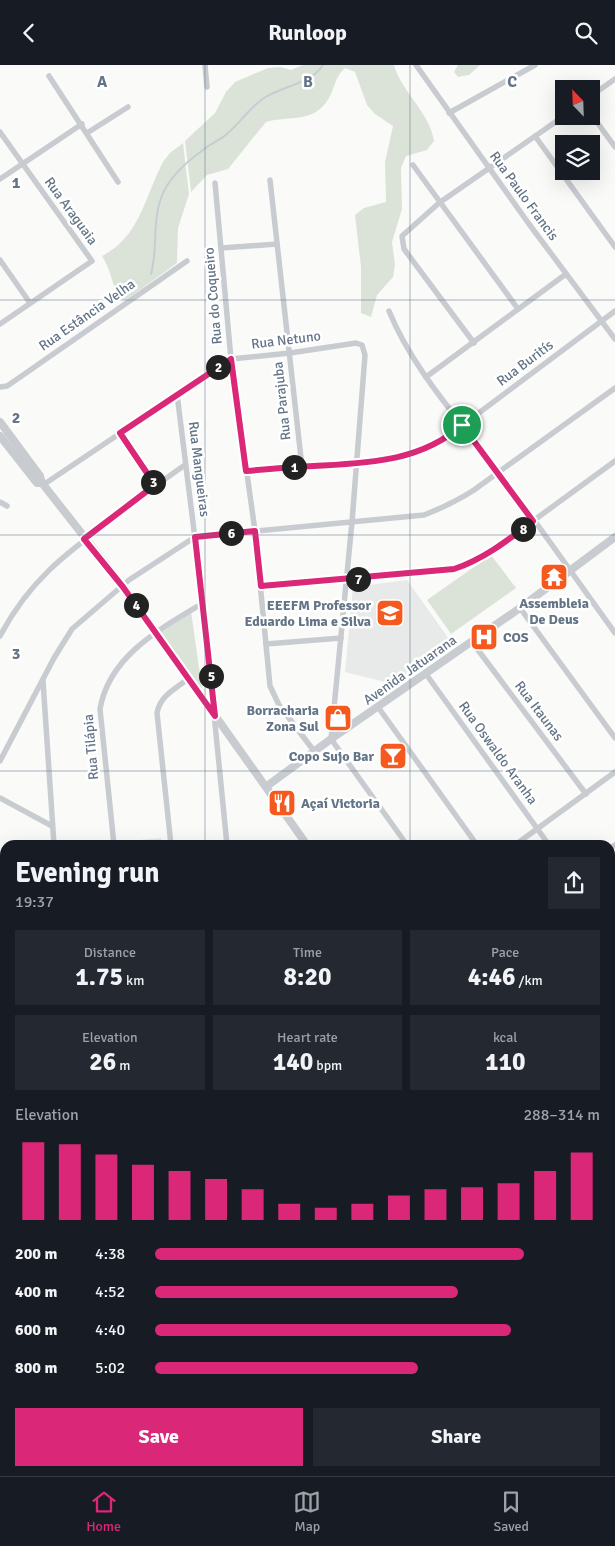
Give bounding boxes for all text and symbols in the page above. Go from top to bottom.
icon: back [15,19,43,47]
text: Runloop [268,19,347,46]
icon: search [572,19,600,47]
text: A [97,72,108,92]
text: B [303,72,313,92]
text: C [507,72,517,92]
north arrow [555,80,600,125]
map controls [555,80,600,180]
button: layers [555,135,600,180]
street label: Rua Paulo Francis [486,148,562,244]
text: 1 [12,173,21,193]
street label: Rua Araguaia [41,174,101,248]
street label: Rua do Coqueiro [200,247,226,345]
street label: Rua Estância Velha [36,275,138,355]
street label: Rua Netuno [250,327,322,353]
street label: Rua Buritís [493,336,557,390]
pin: 2 [206,355,230,379]
text: 2 [215,359,222,376]
street label: Rua Parajuba [269,361,295,441]
pin [441,404,483,446]
text: 2 [12,408,20,428]
icon: arrive [448,411,476,439]
street label: Rua Mangueiras [185,420,213,518]
pin: 1 [282,455,306,479]
text: 1 [291,459,298,476]
pin: 3 [140,469,166,495]
text: 3 [150,474,157,491]
pin: 8 [510,517,536,541]
pin: 6 [218,521,244,545]
text: 8 [520,521,527,538]
text: 6 [228,525,235,542]
temple icon: Assembleia De Deus [539,562,569,592]
pin: 7 [346,567,370,591]
text: 7 [355,571,362,588]
pin: 4 [124,593,148,617]
place label: Assembleia De Deus [519,595,589,628]
text: 4 [133,597,140,614]
place label: EEEFM Professor Eduardo Lima e Silva [244,597,371,630]
school or university icon: EEEFM Professor Eduardo Lima e Silva [375,598,405,628]
hospital icon: COS [469,622,499,652]
place label: COS [503,629,529,646]
street label: Avenida Jatuarana [360,632,460,708]
text: 3 [12,644,20,664]
pin: 5 [198,663,224,689]
text: 5 [208,668,215,685]
street label: Rua Itaunas [511,678,567,744]
street label: Rua Oswaldo Aranha [455,698,541,808]
place label: Borracharia Zona Sul [246,702,320,735]
shop icon: Borracharia Zona Sul [323,703,353,733]
street label: Rua Tilápia [80,713,102,781]
bar icon: Copo Sujo Bar [378,741,408,771]
place label: Copo Sujo Bar [289,748,374,765]
restaurant icon: Açaí Victoria [267,788,297,818]
place label: Açaí Victoria [301,795,380,812]
text: Evening run [15,856,160,890]
button: share [548,857,600,909]
text: 19:37 [15,892,54,912]
text: Distance [84,944,136,961]
text: Time [293,944,322,961]
text: Pace [491,944,519,961]
text: 1.75 [75,961,123,992]
text: 8:20 [284,961,331,992]
text: 4:46 [468,961,516,992]
text: km [123,972,144,989]
text: /km [516,972,543,989]
text: Elevation [82,1029,138,1046]
text: Heart rate [277,1029,338,1046]
text: kcal [493,1029,517,1046]
text: 26 [89,1046,116,1077]
text: 140 [273,1046,313,1077]
text: 110 [485,1046,525,1077]
text: m [116,1057,130,1074]
text: bpm [313,1057,342,1074]
text: Elevation [15,1105,79,1125]
text: 288–314 m [523,1105,600,1125]
text: 200 m [15,1244,57,1264]
text: 4:38 [95,1244,125,1264]
text: 400 m [15,1282,57,1302]
text: 4:52 [95,1282,125,1302]
text: 600 m [15,1320,57,1340]
text: 4:40 [95,1320,125,1340]
text: 800 m [15,1358,57,1378]
text: 5:02 [95,1358,125,1378]
button: Save [15,1408,303,1466]
button: Share [313,1408,600,1466]
tab: Home [86,1488,121,1535]
tab: Map [293,1488,321,1535]
tab: Saved [494,1488,529,1535]

